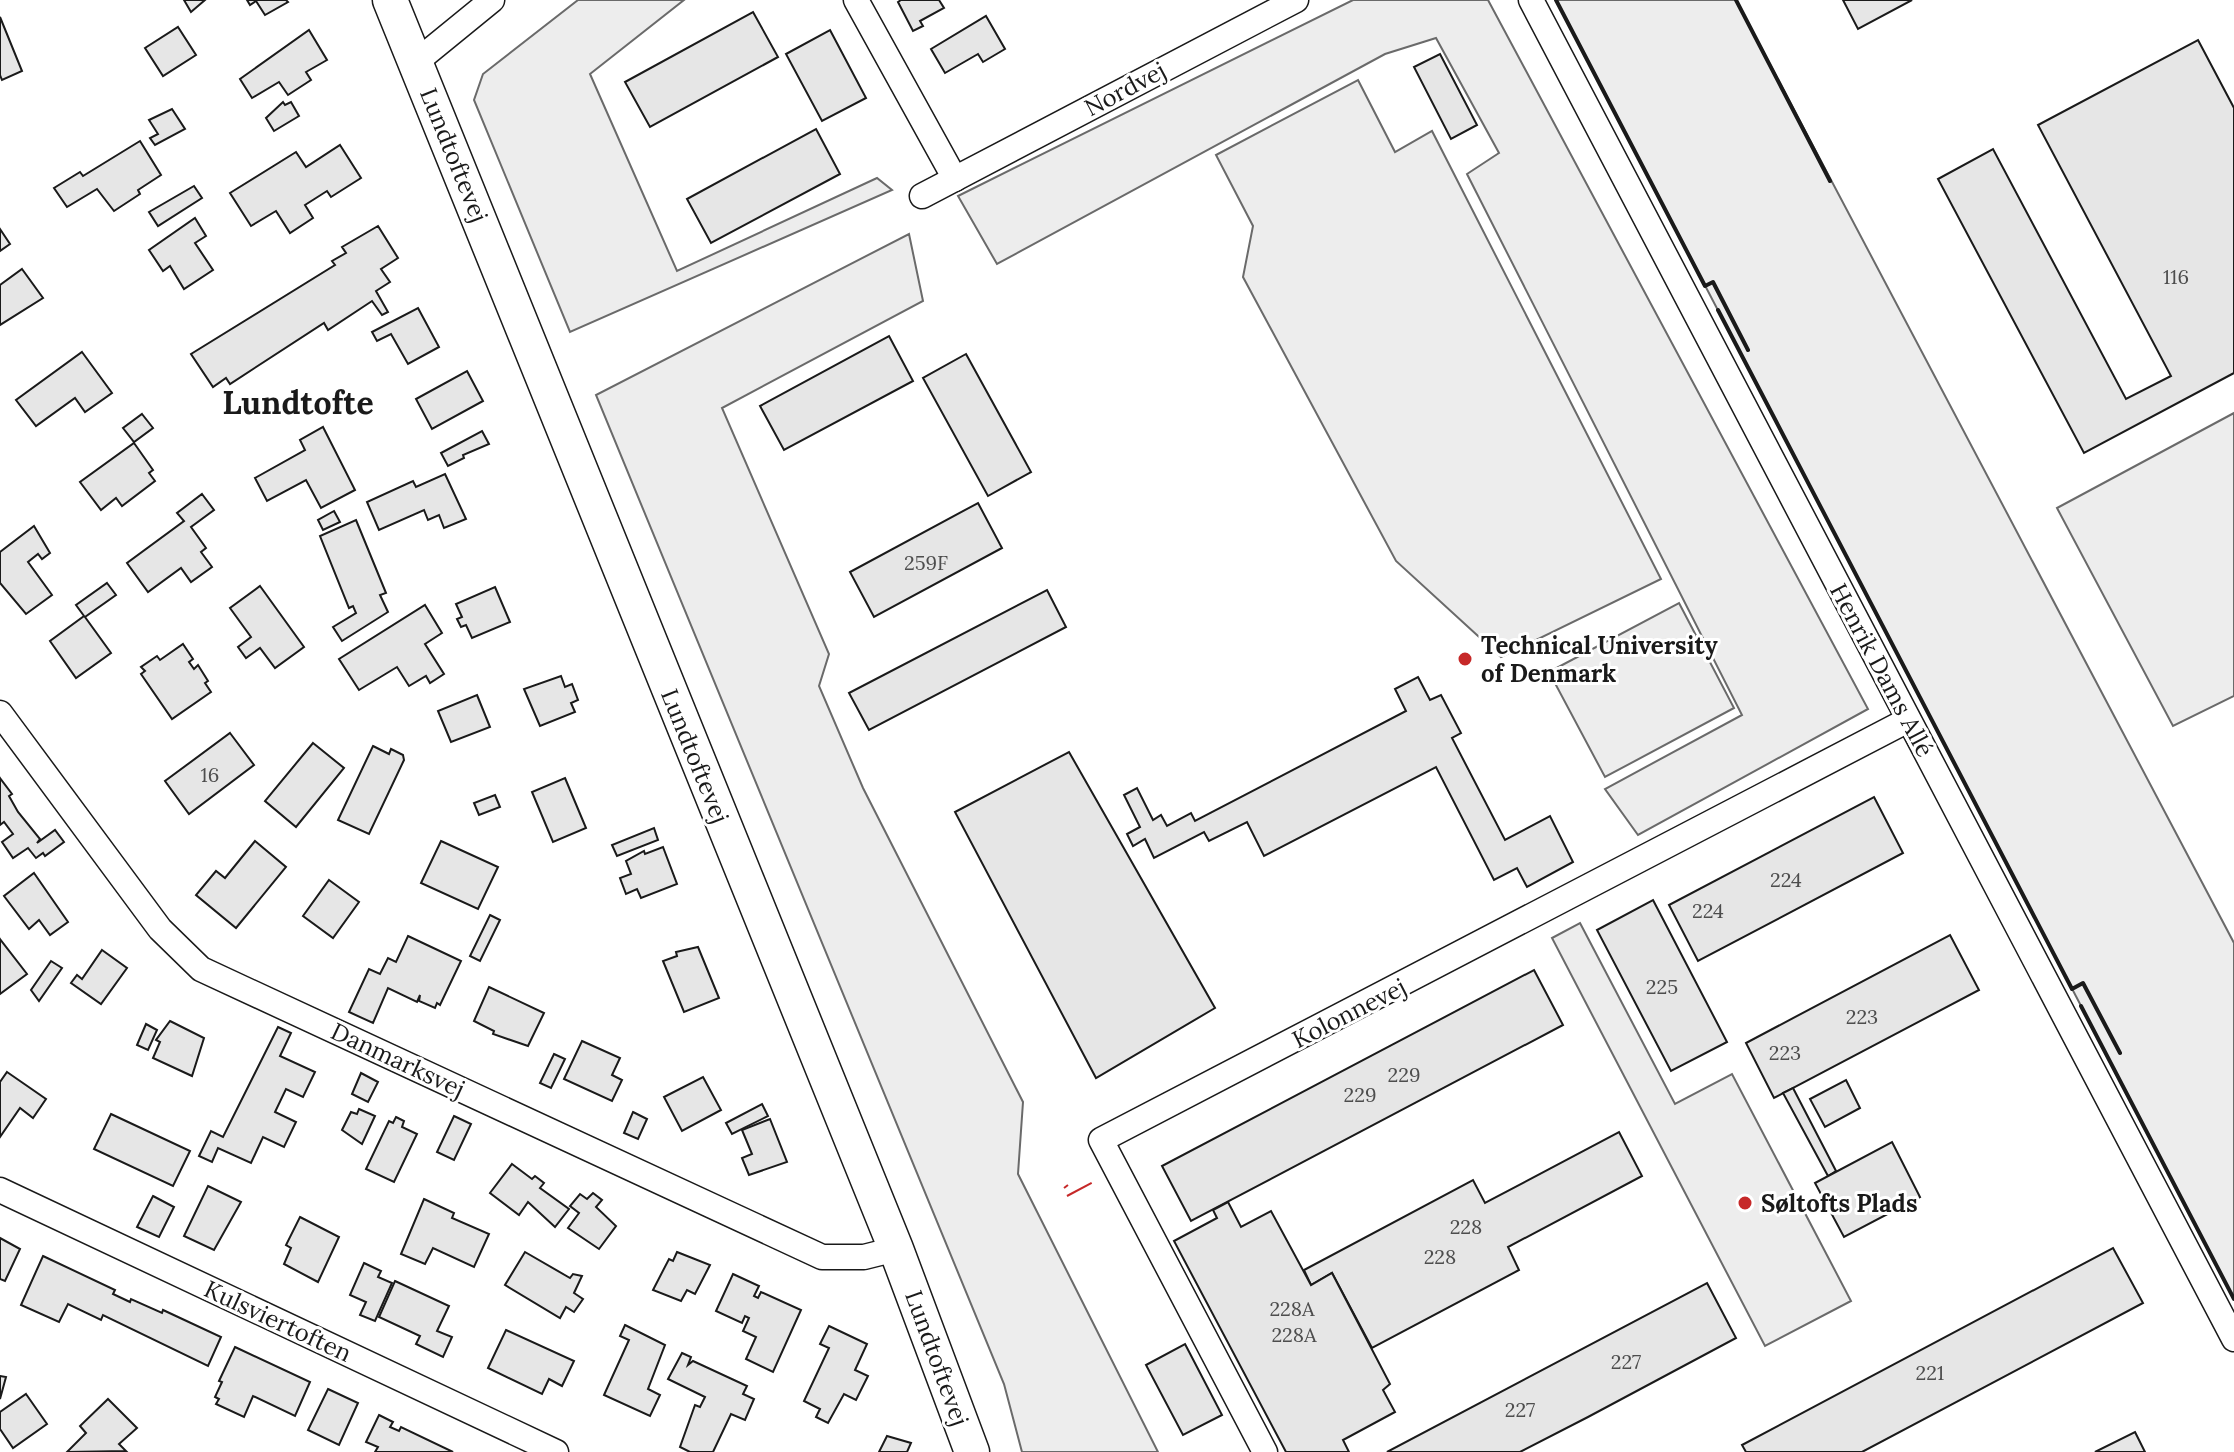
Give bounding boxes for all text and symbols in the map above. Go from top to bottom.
street label: Nordvej [1079,55,1171,123]
street label: Lundtoftevej [413,83,495,227]
house number: 116 [2163,264,2189,289]
district label: Lundtofte [222,382,374,423]
house number: 259F [904,550,948,575]
street label: Henrik Dams Allé [1823,578,1941,762]
place label: Technical University of Denmark [1481,630,1718,689]
marker: Technical University of Denmark [1456,650,1474,668]
street label: Lundtoftevej [654,684,736,828]
house number: 16 [201,762,219,787]
house number: 224 [1770,867,1802,892]
house number: 224 [1692,898,1724,923]
street label: Kolonnevej [1287,971,1411,1055]
house number: 225 [1646,974,1678,999]
house number: 223 [1846,1004,1878,1029]
street label: Danmarksvej [326,1015,470,1105]
house number: 223 [1769,1040,1801,1065]
house number: 229 [1387,1062,1421,1087]
house number: 229 [1343,1082,1377,1107]
place label: Søltofts Plads [1761,1188,1918,1219]
marker: Søltofts Plads [1736,1194,1754,1212]
house number: 228 [1450,1214,1482,1239]
house number: 228 [1424,1244,1456,1269]
street label: Kulsviertoften [199,1273,357,1369]
street label: Lundtoftevej [898,1286,976,1430]
house number: 228A [1269,1296,1315,1321]
house number: 228A [1271,1322,1317,1347]
house number: 227 [1611,1349,1641,1374]
house number: 221 [1916,1360,1944,1385]
house number: 227 [1505,1397,1535,1422]

